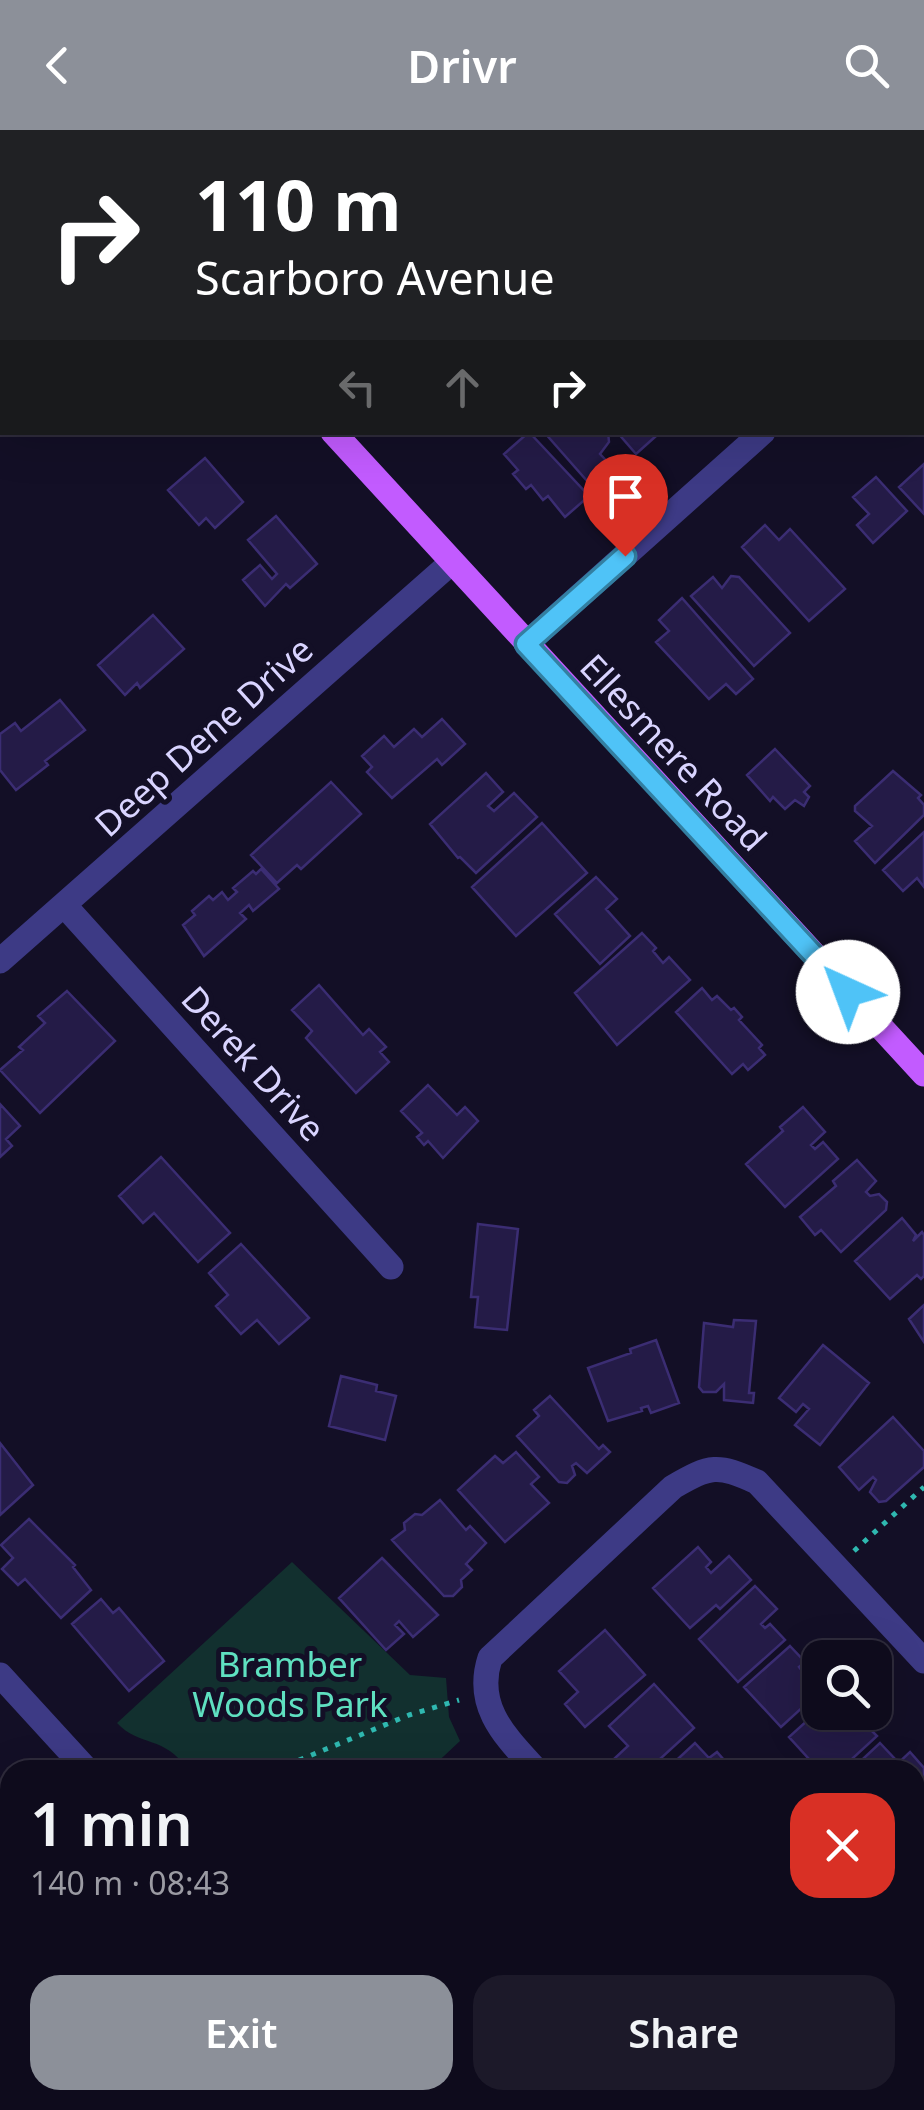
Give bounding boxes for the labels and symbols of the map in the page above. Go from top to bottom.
pin [583,454,668,557]
street label: Deep Dene Drive [84,626,322,846]
street label: Ellesmere Road [570,643,778,861]
position arrow [796,940,900,1044]
street label: Derek Drive [172,976,336,1150]
park label: Bramber Woods Park [192,1640,388,1727]

